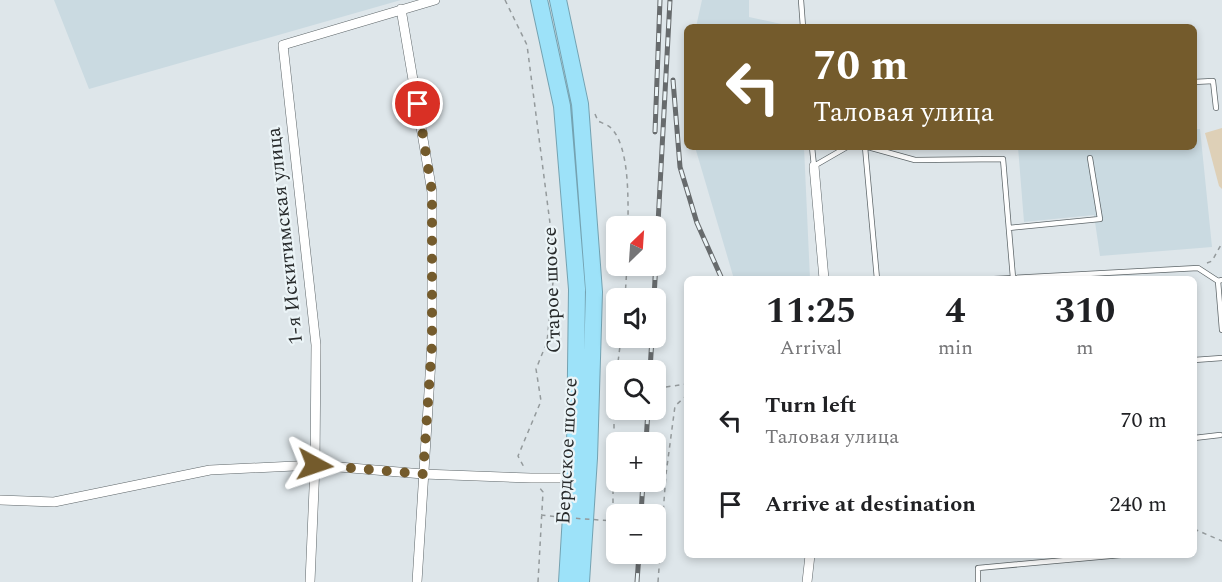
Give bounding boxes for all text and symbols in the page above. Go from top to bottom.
text: 70 m [813,35,908,98]
icon: left [714,48,792,126]
pin [392,78,443,129]
icon: arrive [401,87,434,120]
text: Таловая улица [813,92,994,134]
street label: 1-я Искитимская улица [259,126,311,346]
north arrow [606,216,666,276]
map controls [606,216,666,564]
street label: Старое шоссе [535,226,569,354]
text: 11:25 [766,284,856,339]
text: 4 [945,284,966,339]
text: 310 [1055,284,1115,339]
button: sound [606,288,666,348]
text: Arrival [780,333,842,363]
text: min [938,333,973,363]
text: m [1076,333,1094,363]
button: search [606,360,666,420]
street label: Бердское шоссе [548,377,586,525]
text: Turn left [765,389,857,422]
icon: left [714,404,747,437]
text: 70 m [1121,404,1167,437]
text: Таловая улица [765,422,899,452]
button: + [606,432,666,492]
position arrow [283,433,347,497]
icon: arrive [714,488,747,521]
text: Arrive at destination [765,488,976,521]
text: 240 m [1110,488,1167,521]
button: − [606,504,666,564]

